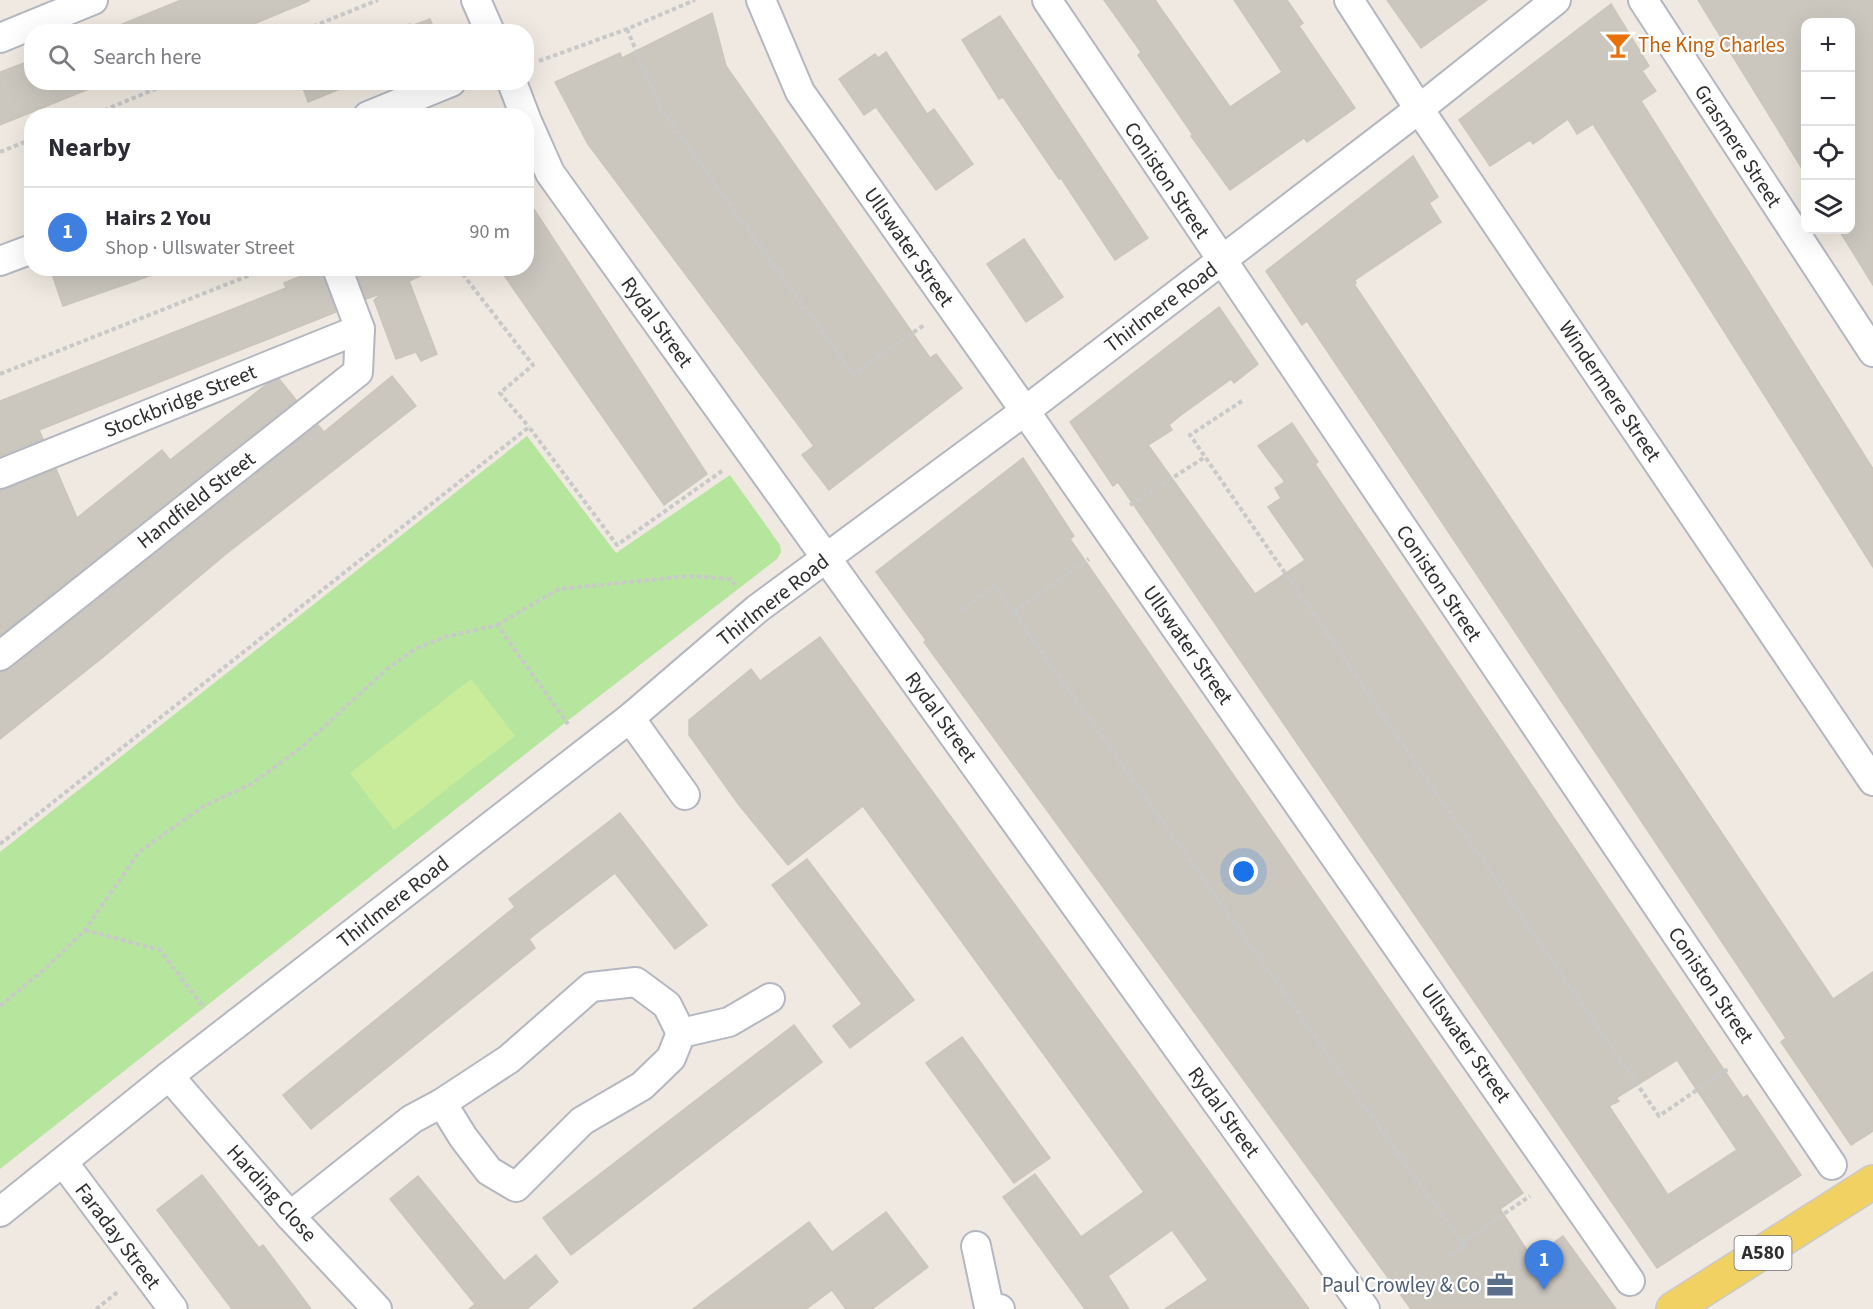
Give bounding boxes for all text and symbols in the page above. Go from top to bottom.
map controls [1801,18,1855,234]
button: + [1801,18,1855,72]
search box [24,24,534,90]
bar icon: The King Charles [1603,30,1633,60]
place label: The King Charles [1638,30,1785,60]
icon: search [45,41,78,74]
text: Search here [93,41,201,73]
button: − [1801,72,1855,126]
street label: Grasmere Street [1687,79,1789,213]
street label: Coniston Street [1117,116,1217,244]
button: locate [1801,126,1855,180]
text: Nearby [48,129,131,166]
button: layers [1801,180,1855,234]
street label: Ullswater Street [857,181,961,313]
text: Hairs 2 You [105,202,211,234]
text: 1 [62,218,73,246]
text: 90 m [470,218,510,246]
text: Shop · Ullswater Street [105,234,294,262]
street label: Thirlmere Road [1098,254,1224,360]
street label: Rydal Street [614,270,700,374]
street label: Windermere Street [1552,314,1668,468]
street label: Stockbridge Street [99,357,261,445]
street label: Handfield Street [130,444,262,556]
street label: Coniston Street [1389,519,1489,647]
street label: Thirlmere Road [711,547,835,653]
street label: Ullswater Street [1136,579,1240,711]
street label: Rydal Street [898,665,984,769]
street label: Thirlmere Road [331,849,455,955]
your location [1229,857,1258,886]
street label: Coniston Street [1661,921,1761,1049]
street label: Ullswater Street [1414,977,1518,1109]
street label: Rydal Street [1181,1060,1267,1164]
street label: Harding Close [220,1138,324,1248]
street label: Faraday Street [68,1176,168,1296]
road number: A580 [1734,1236,1792,1270]
pin: 1 [1524,1240,1564,1290]
place label: Paul Crowley & Co [1322,1270,1480,1300]
office icon: Paul Crowley & Co [1485,1270,1515,1300]

